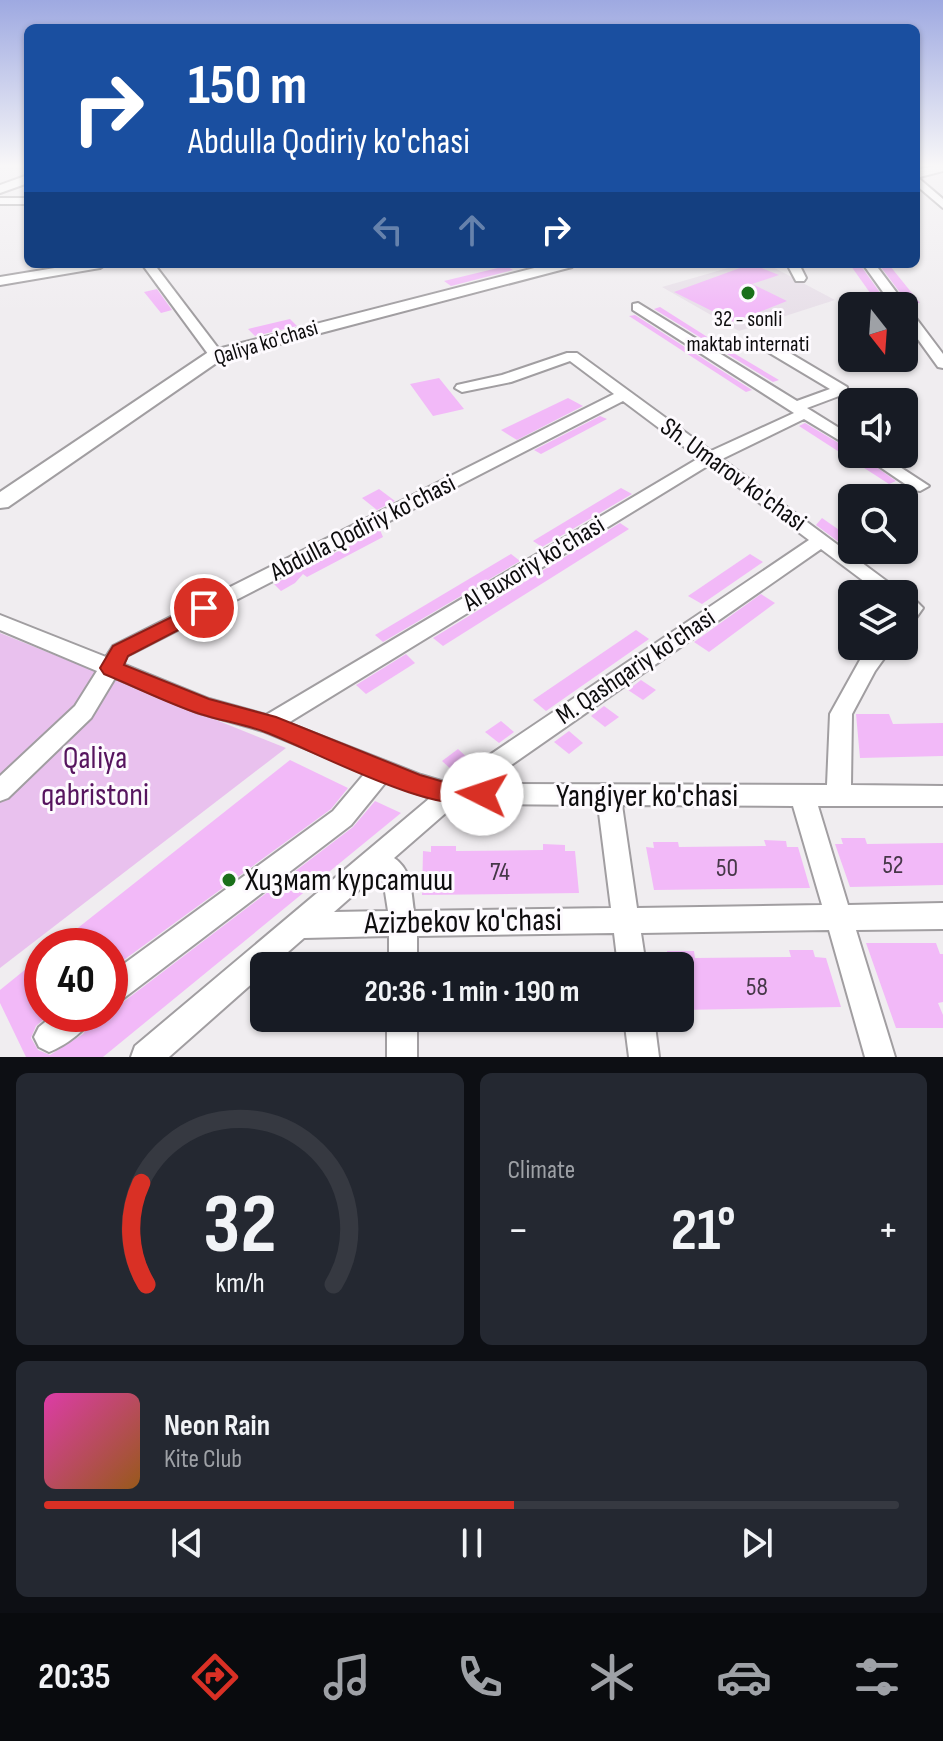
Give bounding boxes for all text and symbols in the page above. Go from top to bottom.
text: 150 m [188,53,307,120]
icon: right [56,56,160,160]
text: Abdulla Qodiriy ko'chasi [188,121,470,164]
icon: left [366,208,410,252]
icon: ahead [450,208,494,252]
icon: right [534,208,578,252]
marker: 32 - sonli maktab internati [739,284,757,302]
north arrow [838,292,918,372]
map controls [838,292,918,660]
place label: 32 - sonli maktab internati [687,306,809,358]
street label: Qaliya ko'chasi [211,314,321,372]
button: sound [838,388,918,468]
street label: Sh. Umarov ko'chasi [654,412,812,538]
street label: Abdulla Qodiriy ko'chasi [264,468,461,588]
button: search [838,484,918,564]
street label: Al Buxoriy ko'chasi [457,510,610,619]
pin [170,574,238,642]
button: layers [838,580,918,660]
icon: arrive [182,586,226,630]
street label: M. Qashqariy ko'chasi [551,602,721,732]
park label: Qaliya qabristoni [41,739,149,815]
position arrow [440,752,524,836]
street label: Yangiyer ko'chasi [556,777,738,816]
house number: 52 [882,850,904,881]
house number: 50 [716,853,738,884]
house number: 74 [490,857,510,888]
place label: Хизмат курсатиш [244,861,453,900]
marker: Хизмат курсатиш [220,871,238,889]
street label: Azizbekov ko'chasi [363,901,562,943]
speed limit sign: 40 [24,928,128,1032]
house number: 58 [746,972,768,1003]
text: 20:36 · 1 min · 190 m [365,974,579,1010]
text: Climate [508,1155,575,1186]
text: 32 [203,1176,277,1276]
text: 21° [671,1195,736,1267]
text: − [508,1204,529,1257]
text: + [877,1204,899,1257]
text: km/h [215,1266,264,1301]
text: Neon Rain [164,1408,270,1444]
text: Kite Club [164,1444,242,1475]
icon: previous [165,1521,209,1565]
icon: pause [450,1521,494,1565]
icon: next [735,1521,779,1565]
icon: directions [187,1649,243,1705]
icon: music [319,1649,375,1705]
icon: phone [452,1649,508,1705]
icon: climate [584,1649,640,1705]
icon: car [716,1649,772,1705]
icon: filters [849,1649,905,1705]
text: 20:35 [38,1656,111,1699]

